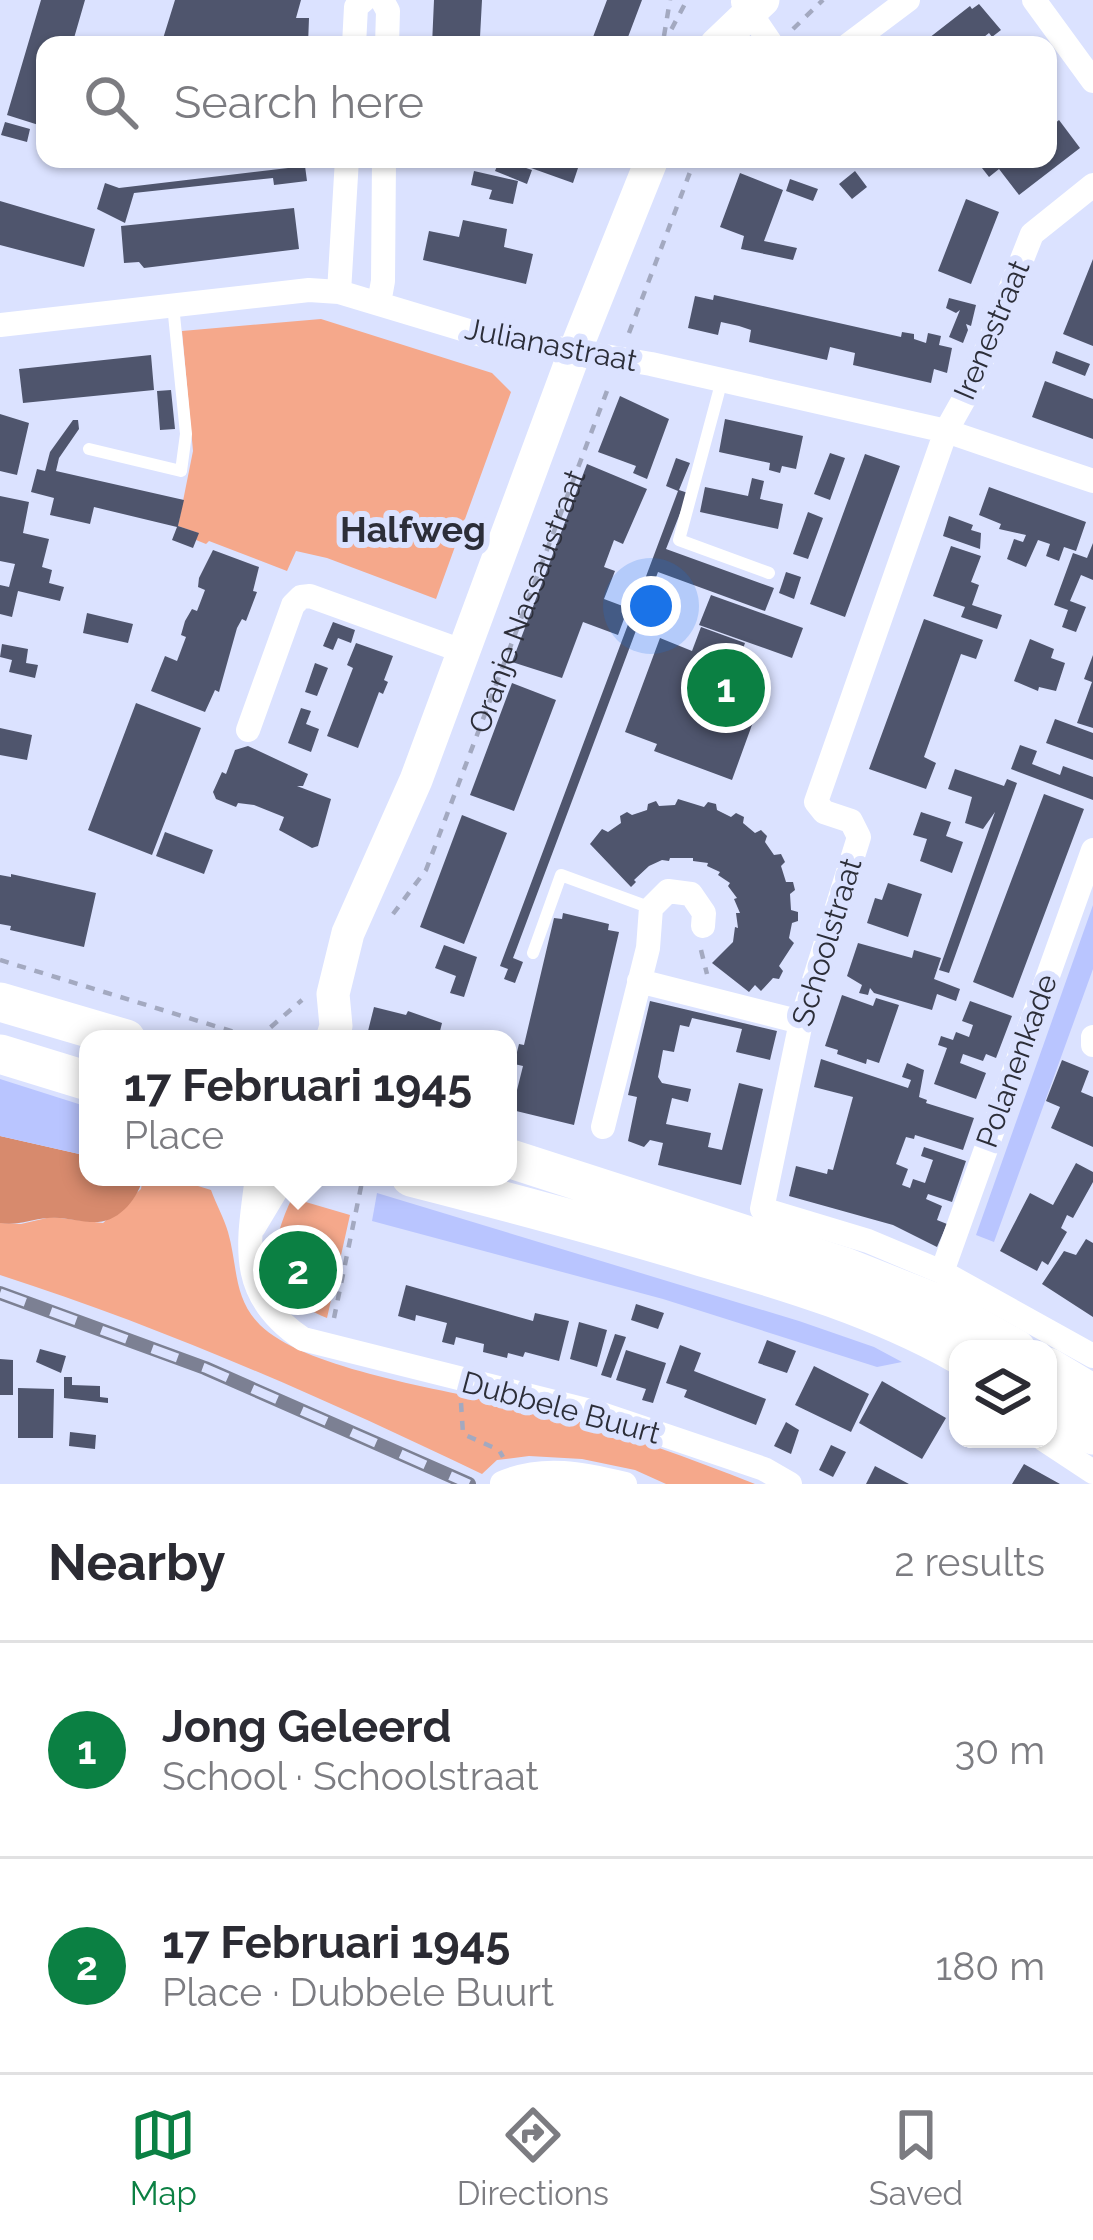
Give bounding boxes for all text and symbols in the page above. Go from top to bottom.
search box [36,36,1057,168]
icon: search [78,69,144,135]
text: Search here [174,76,424,129]
street label: Irenestraat [947,255,1037,405]
street label: Julianastraat [462,311,640,378]
street label: Oranje Nassaustraat [461,465,593,738]
district label: Halfweg [340,508,486,550]
your location [621,576,681,636]
pin: 1 [687,643,765,733]
street label: Schoolstraat [784,854,869,1030]
street label: Polanenkade [969,969,1064,1152]
popup [79,1030,517,1186]
text: 17 Februari 1945 [124,1059,472,1112]
text: Place [124,1112,224,1158]
pin: 2 [259,1225,337,1315]
map controls [949,1340,1057,1448]
button: layers [949,1340,1057,1448]
street label: Dubbele Buurt [458,1364,664,1451]
text: Nearby [48,1532,225,1592]
text: 2 results [894,1539,1045,1585]
text: Jong Geleerd [162,1700,451,1753]
text: 1 [77,1727,97,1773]
text: 30 m [955,1727,1045,1773]
text: School · Schoolstraat [162,1753,539,1799]
text: 17 Februari 1945 [162,1916,510,1969]
text: 2 [76,1943,98,1989]
text: 180 m [936,1943,1045,1989]
text: Place · Dubbele Buurt [162,1969,554,2015]
tab: Map [130,2102,197,2213]
tab: Directions [457,2102,609,2213]
tab: Saved [869,2102,963,2213]

